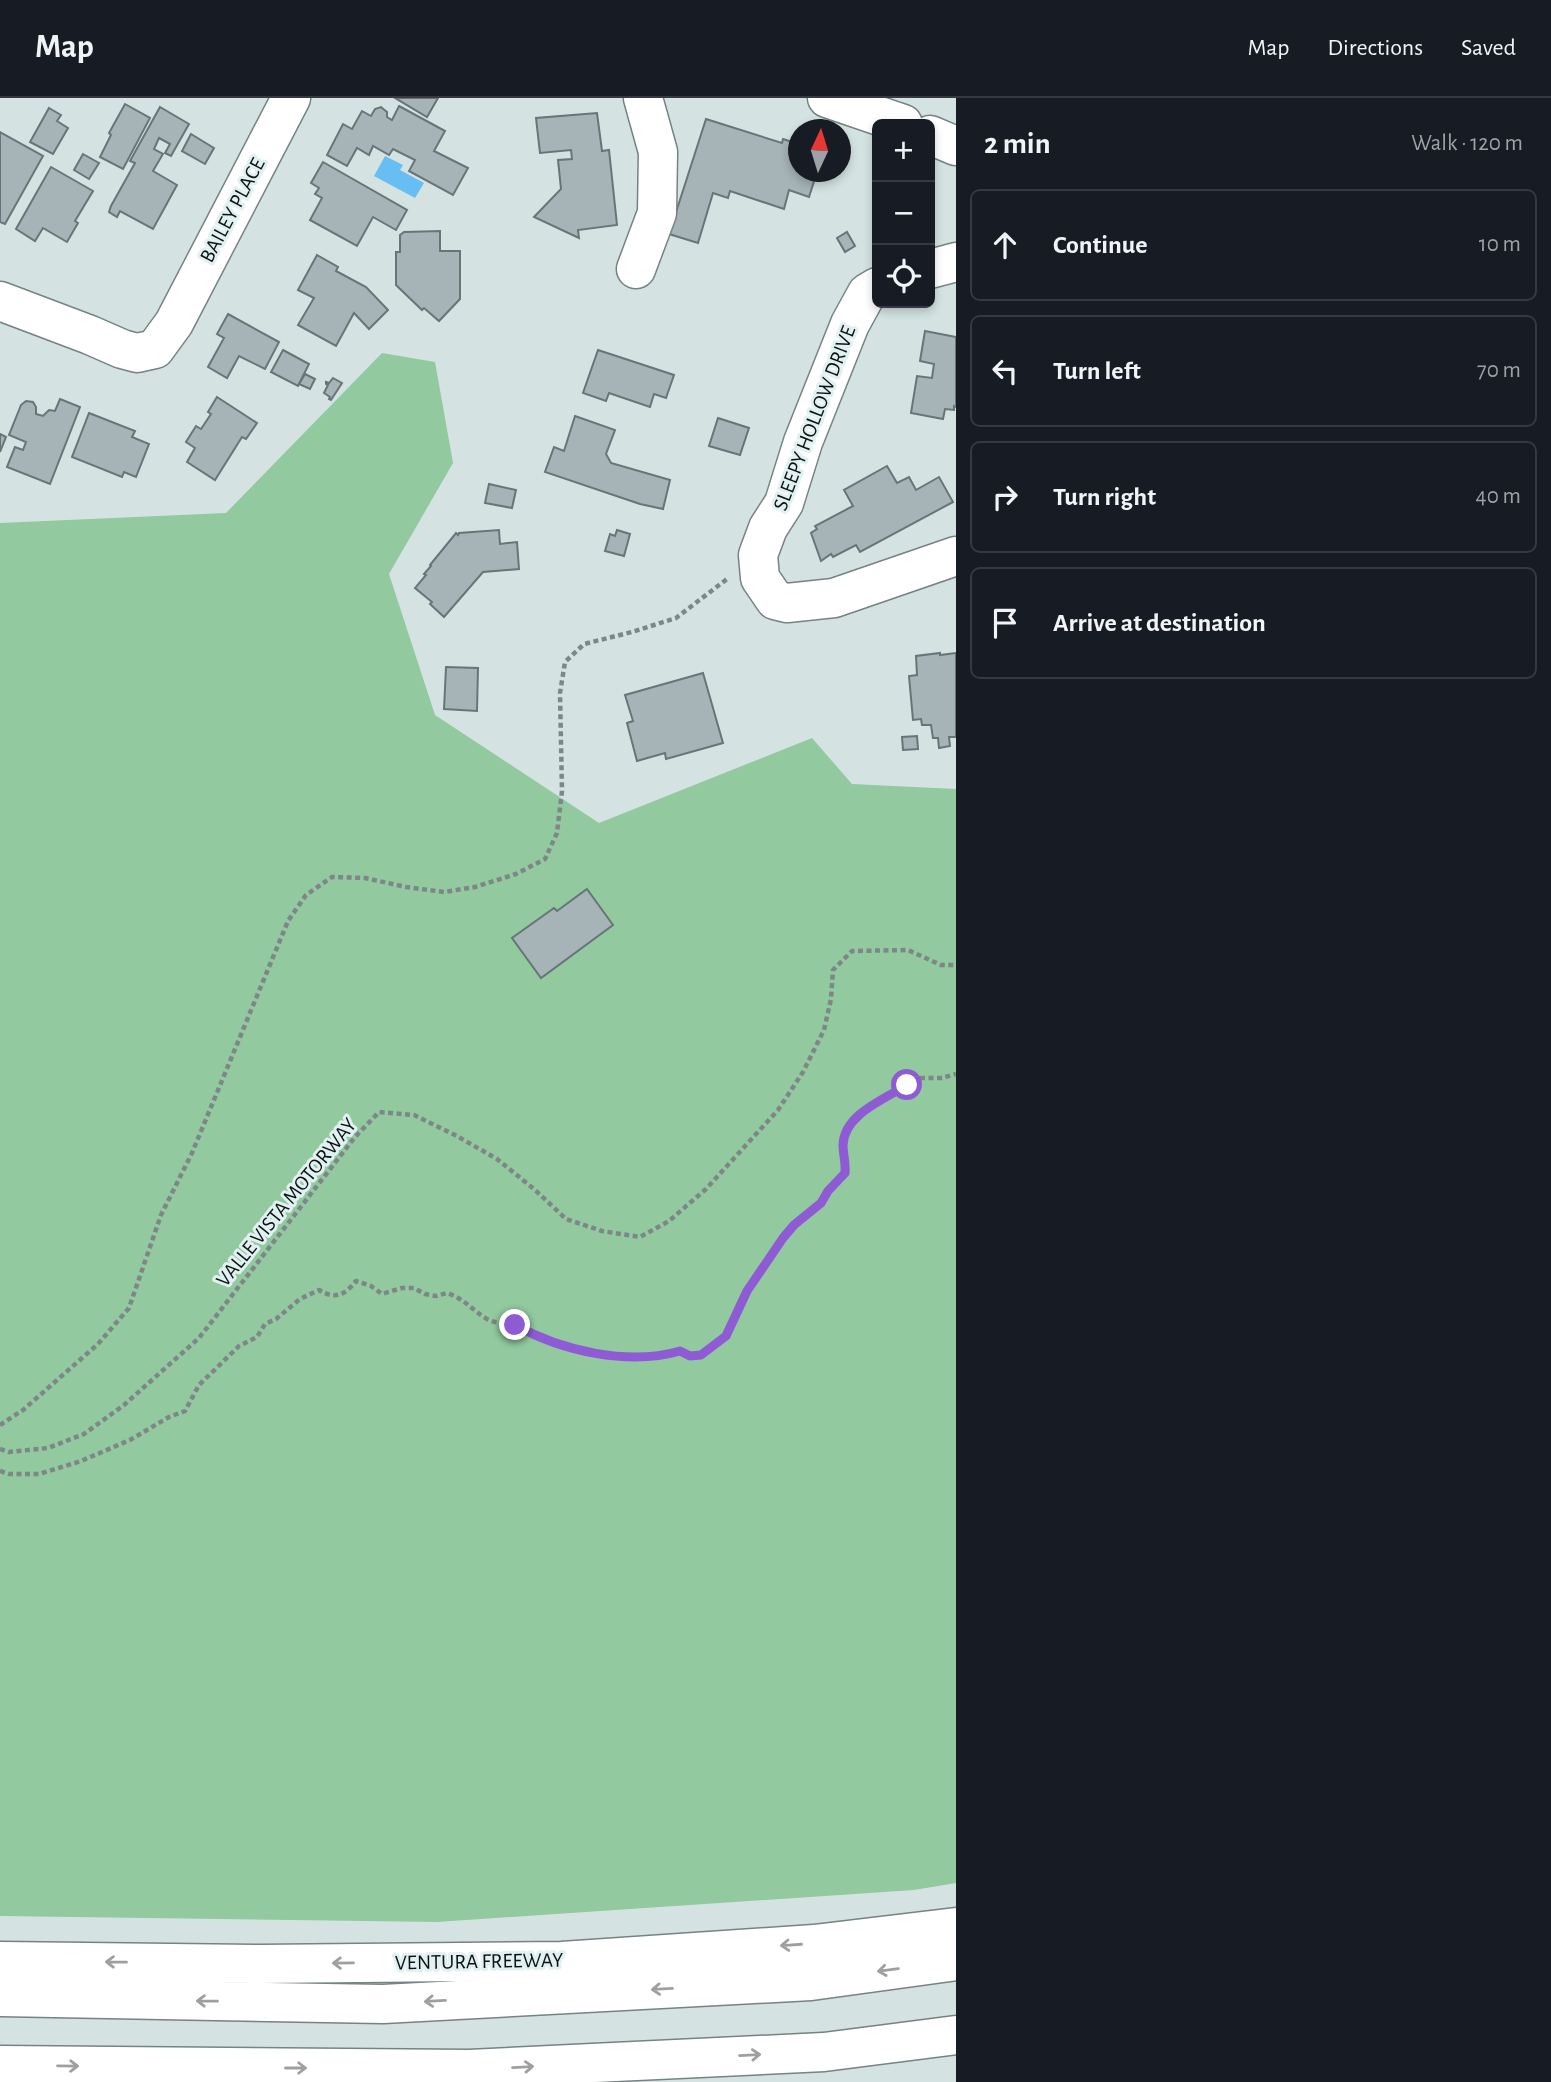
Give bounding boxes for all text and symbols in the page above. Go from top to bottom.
text: Map [35,31,94,64]
text: Map [1247,36,1289,60]
text: Directions [1327,36,1423,60]
text: Saved [1461,36,1516,60]
north arrow [788,119,851,182]
map controls [872,119,935,308]
button: + [872,119,935,182]
text: 2 min [984,129,1051,159]
text: Walk · 120 m [1411,132,1523,155]
street label: BAILEY PLACE [196,155,269,266]
button: − [872,182,935,245]
icon: ahead [986,226,1024,264]
text: Continue [1053,232,1148,258]
text: 10 m [1479,233,1521,256]
button: locate [872,245,935,308]
street label: SLEEPY HOLLOW DRIVE [770,323,859,513]
icon: left [986,352,1024,390]
text: Turn left [1053,358,1141,384]
text: 70 m [1477,359,1521,382]
icon: right [986,478,1024,516]
text: Turn right [1053,484,1156,510]
text: 40 m [1476,485,1521,508]
icon: arrive [986,604,1024,642]
text: Arrive at destination [1053,610,1266,636]
route start [891,1069,922,1100]
street label: VALLE VISTA MOTORWAY [212,1114,361,1290]
route end [499,1309,530,1340]
one-way arrow [780,1939,803,1952]
street label: VENTURA FREEWAY [395,1950,563,1973]
one-way arrow [105,1955,128,1969]
one-way arrow [332,1956,355,1970]
one-way arrow [878,1964,900,1977]
one-way arrow [651,1982,674,1995]
one-way arrow [196,1994,219,2007]
one-way arrow [424,1995,446,2008]
one-way arrow [739,2049,762,2062]
one-way arrow [56,2059,79,2073]
one-way arrow [511,2060,534,2073]
one-way arrow [284,2061,307,2075]

